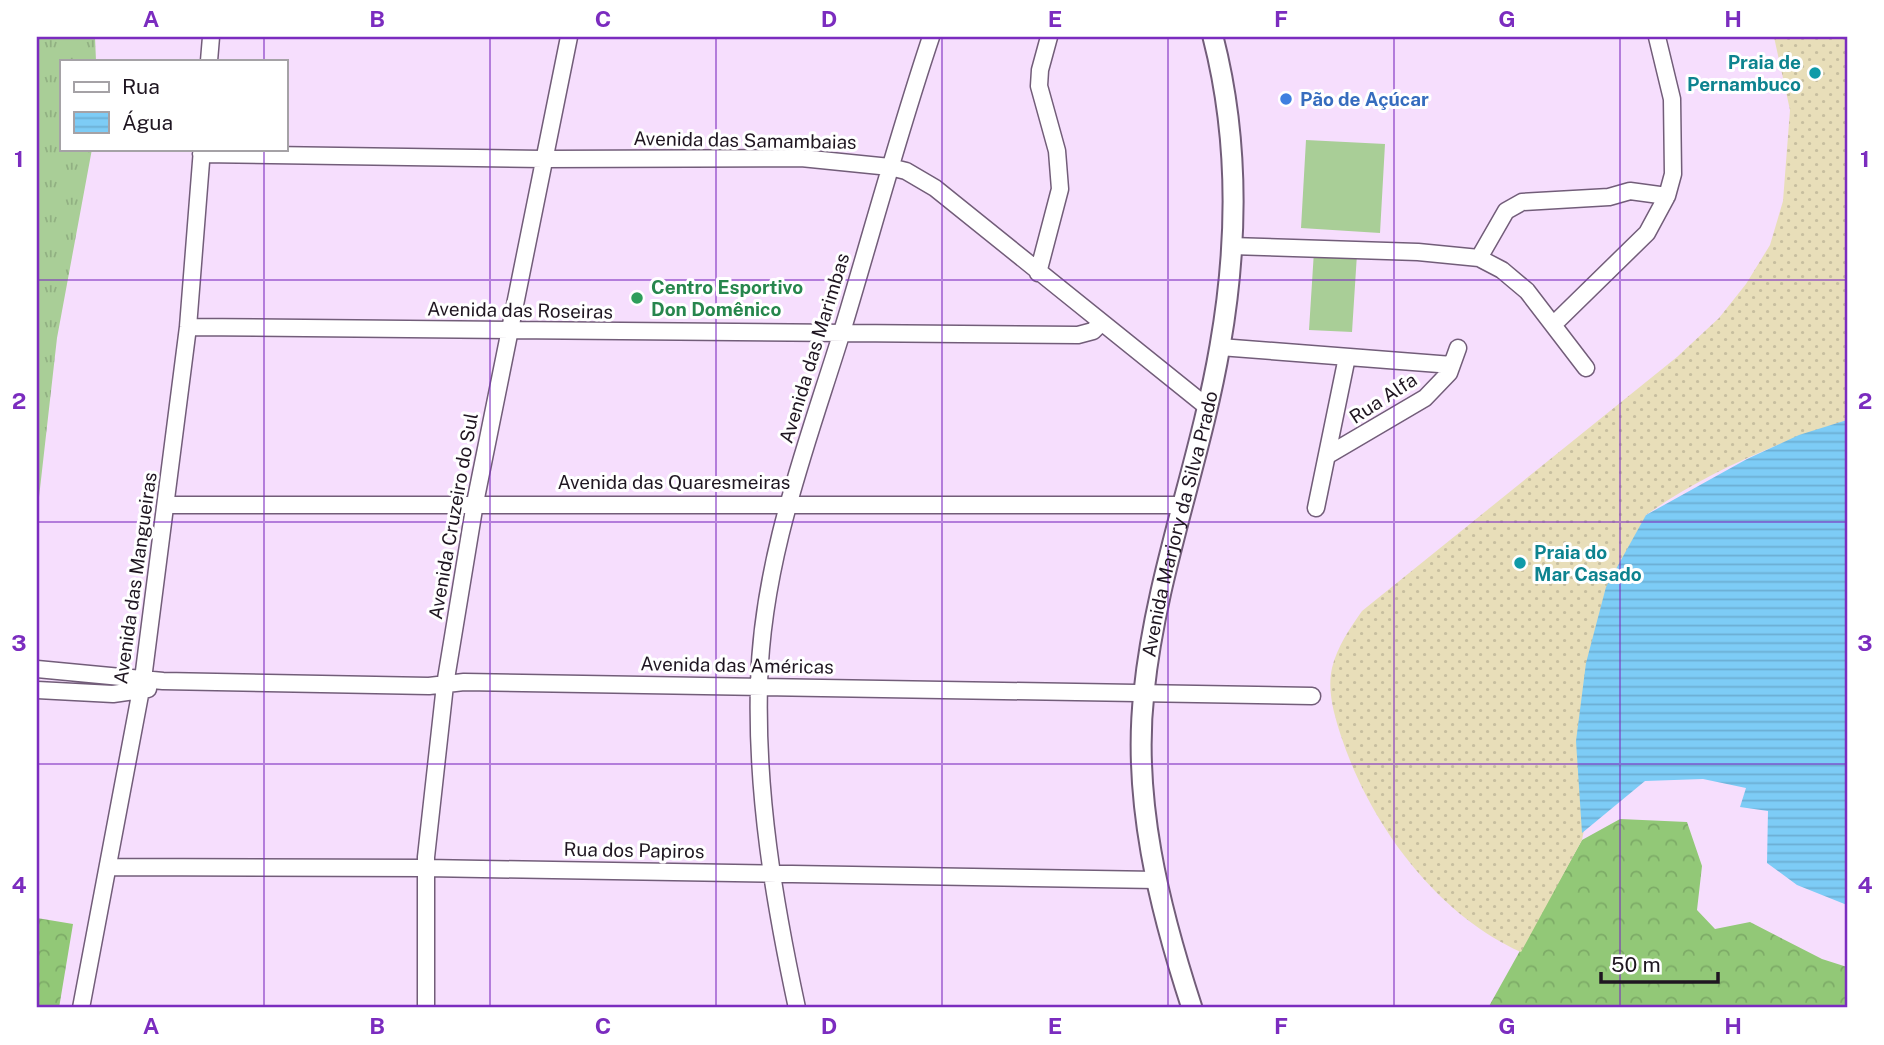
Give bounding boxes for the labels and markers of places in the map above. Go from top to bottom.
place label: Praia de Pernambuco [1687,51,1801,95]
marker: Praia de Pernambuco [1807,65,1823,81]
place label: Pão de Açúcar [1300,88,1429,110]
marker: Pão de Açúcar [1278,91,1294,107]
place label: Centro Esportivo Don Domênico [651,276,803,320]
marker: Centro Esportivo Don Domênico [629,290,645,306]
place label: Praia do Mar Casado [1534,541,1642,585]
marker: Praia do Mar Casado [1512,555,1528,571]

